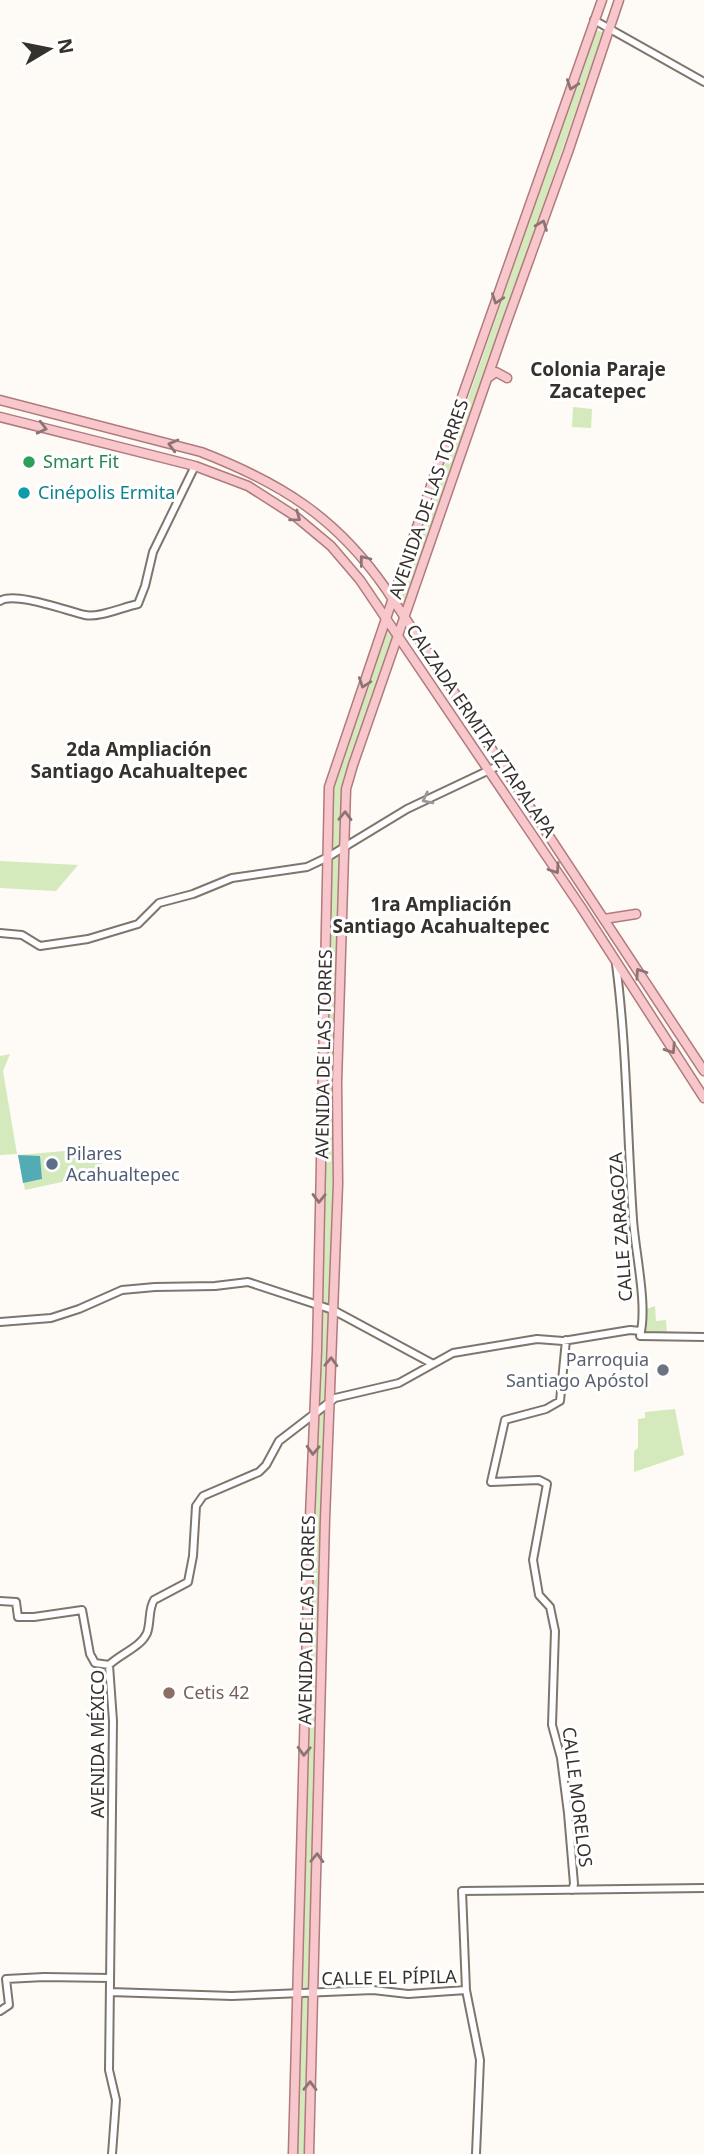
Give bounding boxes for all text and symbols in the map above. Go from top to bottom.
north arrow [14,14,84,84]
text: N [52,36,80,56]
one-way arrow [566,78,580,90]
one-way arrow [534,219,548,231]
one-way arrow [490,293,505,305]
district label: Colonia Paraje Zacatepec [530,356,666,404]
street label: AVENIDA DE LAS TORRES [383,396,474,602]
one-way arrow [36,420,48,434]
one-way arrow [167,438,179,453]
place label: Smart Fit [43,449,119,473]
marker: Smart Fit [21,454,37,470]
place label: Cinépolis Ermita [38,480,175,504]
marker: Cinépolis Ermita [16,485,32,501]
one-way arrow [288,509,300,522]
one-way arrow [360,556,372,569]
street label: CALZADA ERMITA IZTAPALAPA [401,619,563,842]
one-way arrow [358,676,372,688]
district label: 2da Ampliación Santiago Acahualtepec [30,736,248,784]
one-way arrow [422,791,434,805]
one-way arrow [338,810,353,821]
one-way arrow [546,861,559,874]
district label: 1ra Ampliación Santiago Acahualtepec [332,891,550,939]
street label: AVENIDA DE LAS TORRES [309,949,337,1159]
one-way arrow [636,968,649,981]
one-way arrow [663,1042,676,1055]
place label: Pilares Acahualtepec [66,1141,180,1186]
street label: CALLE ZARAGOZA [603,1151,637,1302]
marker: Pilares Acahualtepec [44,1156,60,1172]
one-way arrow [311,1193,326,1204]
place label: Parroquia Santiago Apóstol [506,1347,649,1392]
one-way arrow [324,1356,339,1367]
marker: Parroquia Santiago Apóstol [655,1362,671,1378]
one-way arrow [305,1445,320,1456]
street label: AVENIDA DE LAS TORRES [292,1515,320,1725]
street label: AVENIDA MÉXICO [85,1670,109,1818]
place label: Cetis 42 [183,1680,250,1704]
marker: Cetis 42 [161,1685,177,1701]
street label: CALLE MORELOS [557,1725,599,1868]
one-way arrow [297,1746,312,1757]
one-way arrow [309,1853,325,1863]
street label: CALLE EL PÍPILA [321,1964,457,1990]
one-way arrow [302,2080,318,2091]

